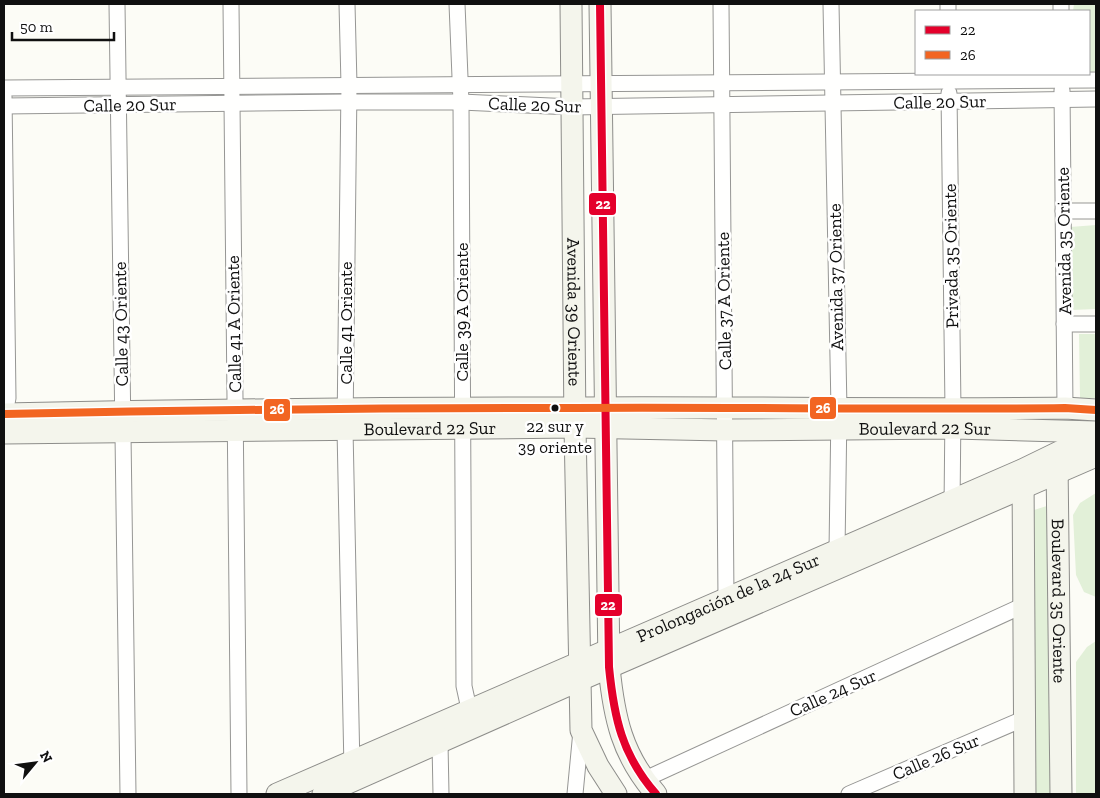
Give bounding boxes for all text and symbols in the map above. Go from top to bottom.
scale bar [12,10,115,42]
legend [915,10,1090,75]
text: 50 m [20,18,53,36]
text: 22 [960,21,976,39]
text: 26 [960,46,976,64]
street label: Calle 20 Sur [893,90,987,114]
street label: Calle 20 Sur [488,92,582,118]
street label: Calle 20 Sur [83,93,177,117]
street label: Avenida 35 Oriente [1052,167,1076,315]
street label: Privada 35 Oriente [939,183,963,329]
line badge: 22 [588,192,617,216]
text: 22 [595,196,611,213]
street label: Avenida 37 Oriente [824,203,848,351]
street label: Calle 37 A Oriente [712,232,736,370]
street label: Avenida 39 Oriente [562,238,586,386]
street label: Calle 39 A Oriente [451,242,473,382]
street label: Calle 41 A Oriente [222,255,246,393]
street label: Calle 43 Oriente [109,261,133,387]
street label: Calle 41 Oriente [335,262,357,384]
line badge: 26 [809,396,837,420]
line badge: 26 [263,398,291,422]
text: 26 [815,400,831,417]
text: 26 [269,401,285,418]
marker: 22 sur y 39 oriente [550,403,560,413]
place label: 22 sur y 39 oriente [518,416,592,457]
street label: Boulevard 22 Sur [364,417,496,440]
street label: Boulevard 22 Sur [859,417,991,440]
street label: Boulevard 35 Oriente [1047,519,1071,683]
street label: Prolongación de la 24 Sur [633,548,823,647]
line badge: 22 [594,593,623,617]
text: 22 [600,597,616,614]
street label: Calle 24 Sur [786,664,880,722]
street label: Calle 26 Sur [889,729,983,785]
north arrow [10,738,60,788]
text: N [36,748,56,766]

